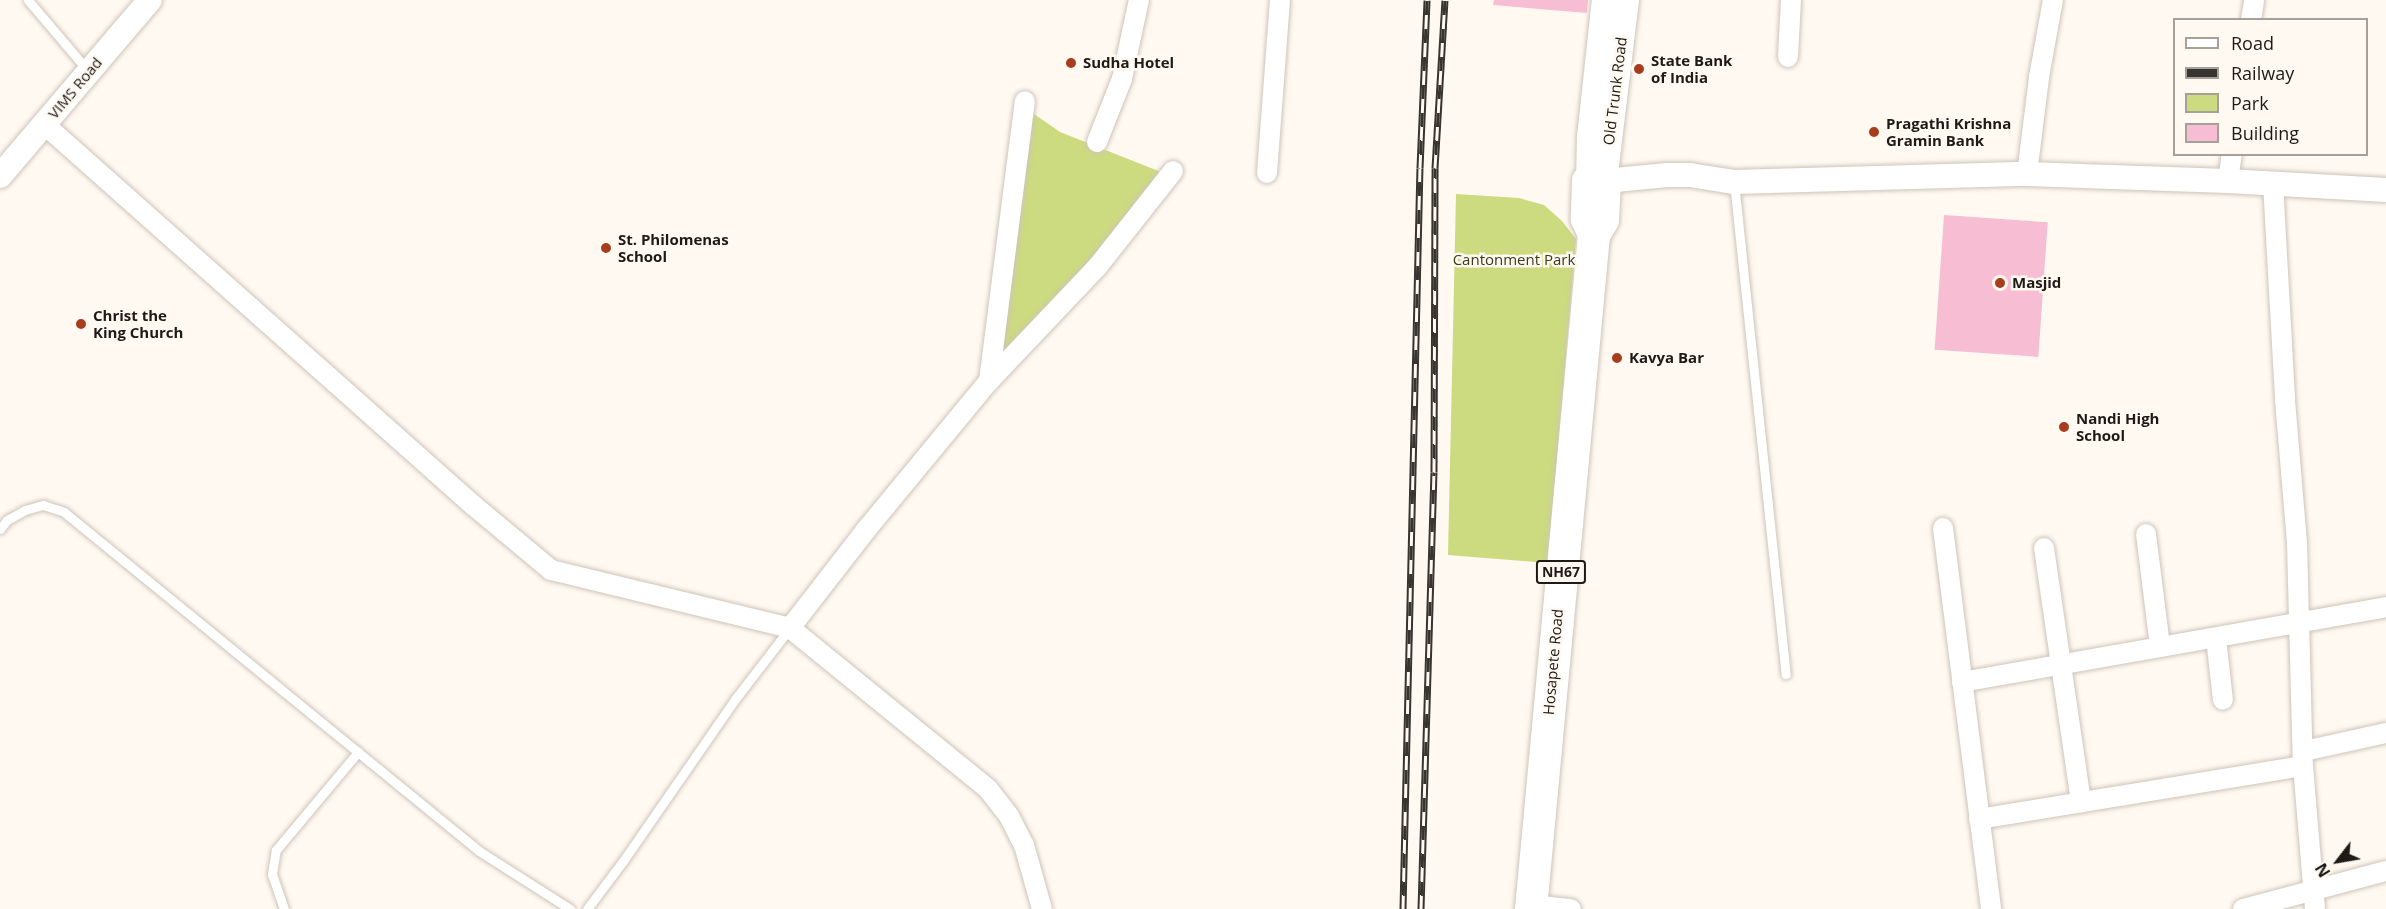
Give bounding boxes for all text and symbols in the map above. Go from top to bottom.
legend [2173,18,2368,156]
text: Road [2231,31,2274,55]
street label: Old Trunk Road [1599,36,1631,146]
place label: State Bank of India [1651,51,1732,86]
street label: VIMS Road [44,54,106,122]
place label: Sudha Hotel [1083,54,1174,72]
marker: Sudha Hotel [1064,56,1078,70]
text: Railway [2231,61,2294,85]
marker: State Bank of India [1632,62,1646,76]
text: Park [2231,91,2269,115]
place label: Pragathi Krishna Gramin Bank [1886,114,2011,149]
text: Building [2231,121,2299,145]
marker: Pragathi Krishna Gramin Bank [1867,125,1881,139]
place label: St. Philomenas School [618,230,729,265]
marker: St. Philomenas School [599,241,613,255]
park label: Cantonment Park [1453,251,1575,269]
place label: Masjid [2012,274,2061,292]
marker: Masjid [1993,276,2007,290]
place label: Christ the King Church [93,306,183,341]
marker: Christ the King Church [74,317,88,331]
place label: Kavya Bar [1629,349,1704,367]
marker: Kavya Bar [1610,351,1624,365]
place label: Nandi High School [2076,409,2159,444]
marker: Nandi High School [2057,420,2071,434]
road number: NH67 [1536,561,1586,583]
street label: Hosapete Road [1539,608,1567,716]
north arrow [2308,831,2368,891]
text: N [2310,859,2335,882]

